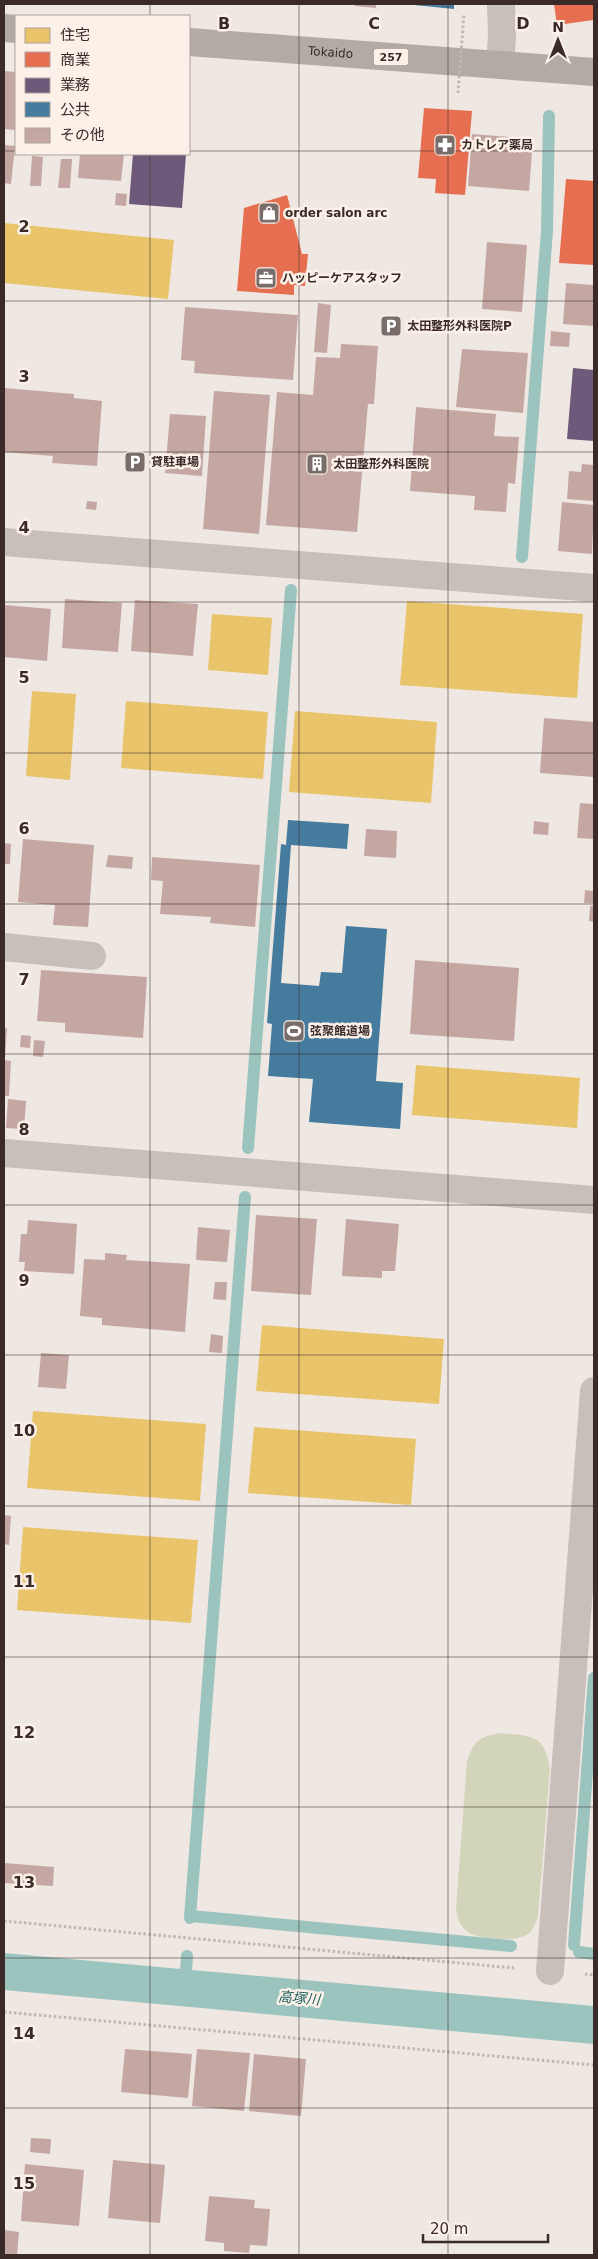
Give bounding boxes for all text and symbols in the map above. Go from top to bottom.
text: B [218,14,230,33]
text: C [368,14,380,33]
text: D [516,14,530,33]
legend [15,15,190,155]
north arrow [533,15,583,65]
text: N [552,19,564,35]
text: 住宅 [60,26,90,44]
street label: Tokaido [307,44,354,61]
road number: 257 [374,48,408,66]
text: 商業 [60,51,90,69]
text: 業務 [60,76,90,94]
text: 公共 [60,101,90,119]
text: その他 [60,126,105,144]
pharmacy icon: カトレア薬局 [433,133,457,157]
place label: カトレア薬局 [461,138,533,152]
shop icon: order salon arc [257,201,281,225]
place label: order salon arc [285,206,387,220]
text: 2 [18,217,30,236]
office icon: ハッピーケアスタッフ [254,266,278,290]
place label: ハッピーケアスタッフ [282,271,402,285]
parking icon: 太田整形外科医院P [379,314,403,338]
place label: 太田整形外科医院P [407,319,512,333]
text: 3 [18,367,30,386]
parking icon: 貸駐車場 [123,450,147,474]
building icon: 太田整形外科医院 [305,452,329,476]
place label: 貸駐車場 [151,455,199,469]
place label: 太田整形外科医院 [333,457,429,471]
text: 4 [18,518,30,537]
text: 5 [18,668,30,687]
text: 6 [18,819,30,838]
text: 7 [18,970,30,989]
sports icon: 弦聚館道場 [282,1019,306,1043]
place label: 弦聚館道場 [310,1024,370,1038]
text: 8 [18,1120,30,1139]
text: 9 [18,1271,30,1290]
text: 10 [13,1421,35,1440]
text: 11 [13,1572,35,1591]
text: 12 [13,1723,35,1742]
text: 13 [13,1873,35,1892]
water label: 高塚川 [277,1988,323,2008]
text: 14 [13,2024,35,2043]
text: 15 [13,2174,35,2193]
scale bar [423,2212,548,2244]
text: 20 m [430,2220,468,2238]

